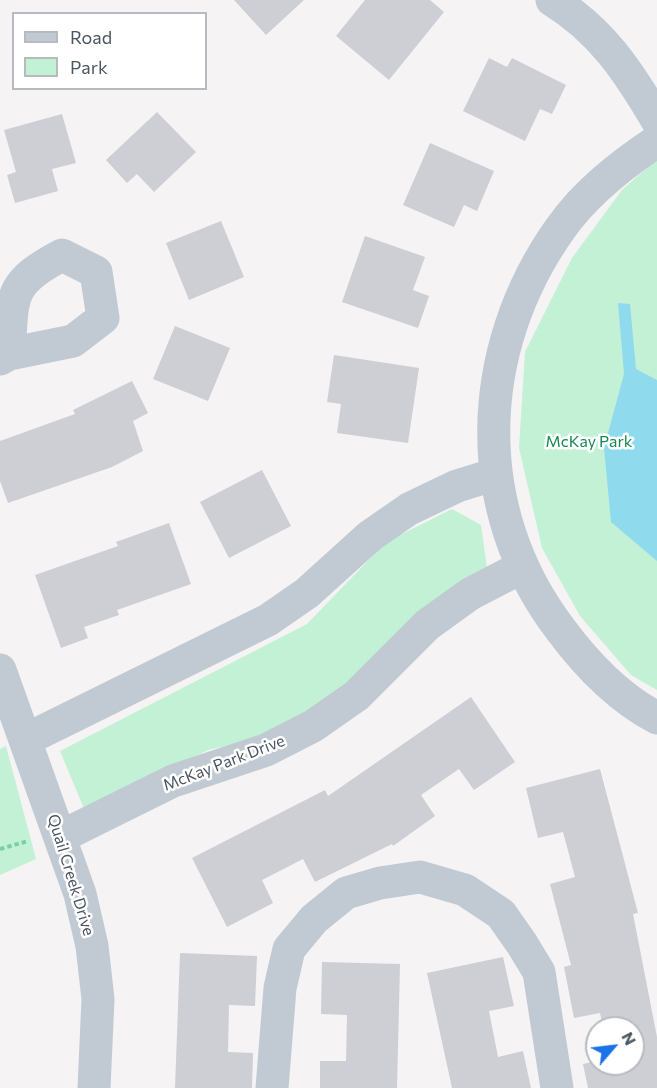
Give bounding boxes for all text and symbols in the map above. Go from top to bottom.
legend [12,12,207,90]
text: Road [70,26,112,48]
text: Park [70,56,108,78]
park label: McKay Park [546,432,632,452]
street label: McKay Park Drive [161,731,287,795]
street label: Quail Creek Drive [43,812,99,938]
north arrow [585,1016,645,1076]
text: N [618,1028,641,1048]

